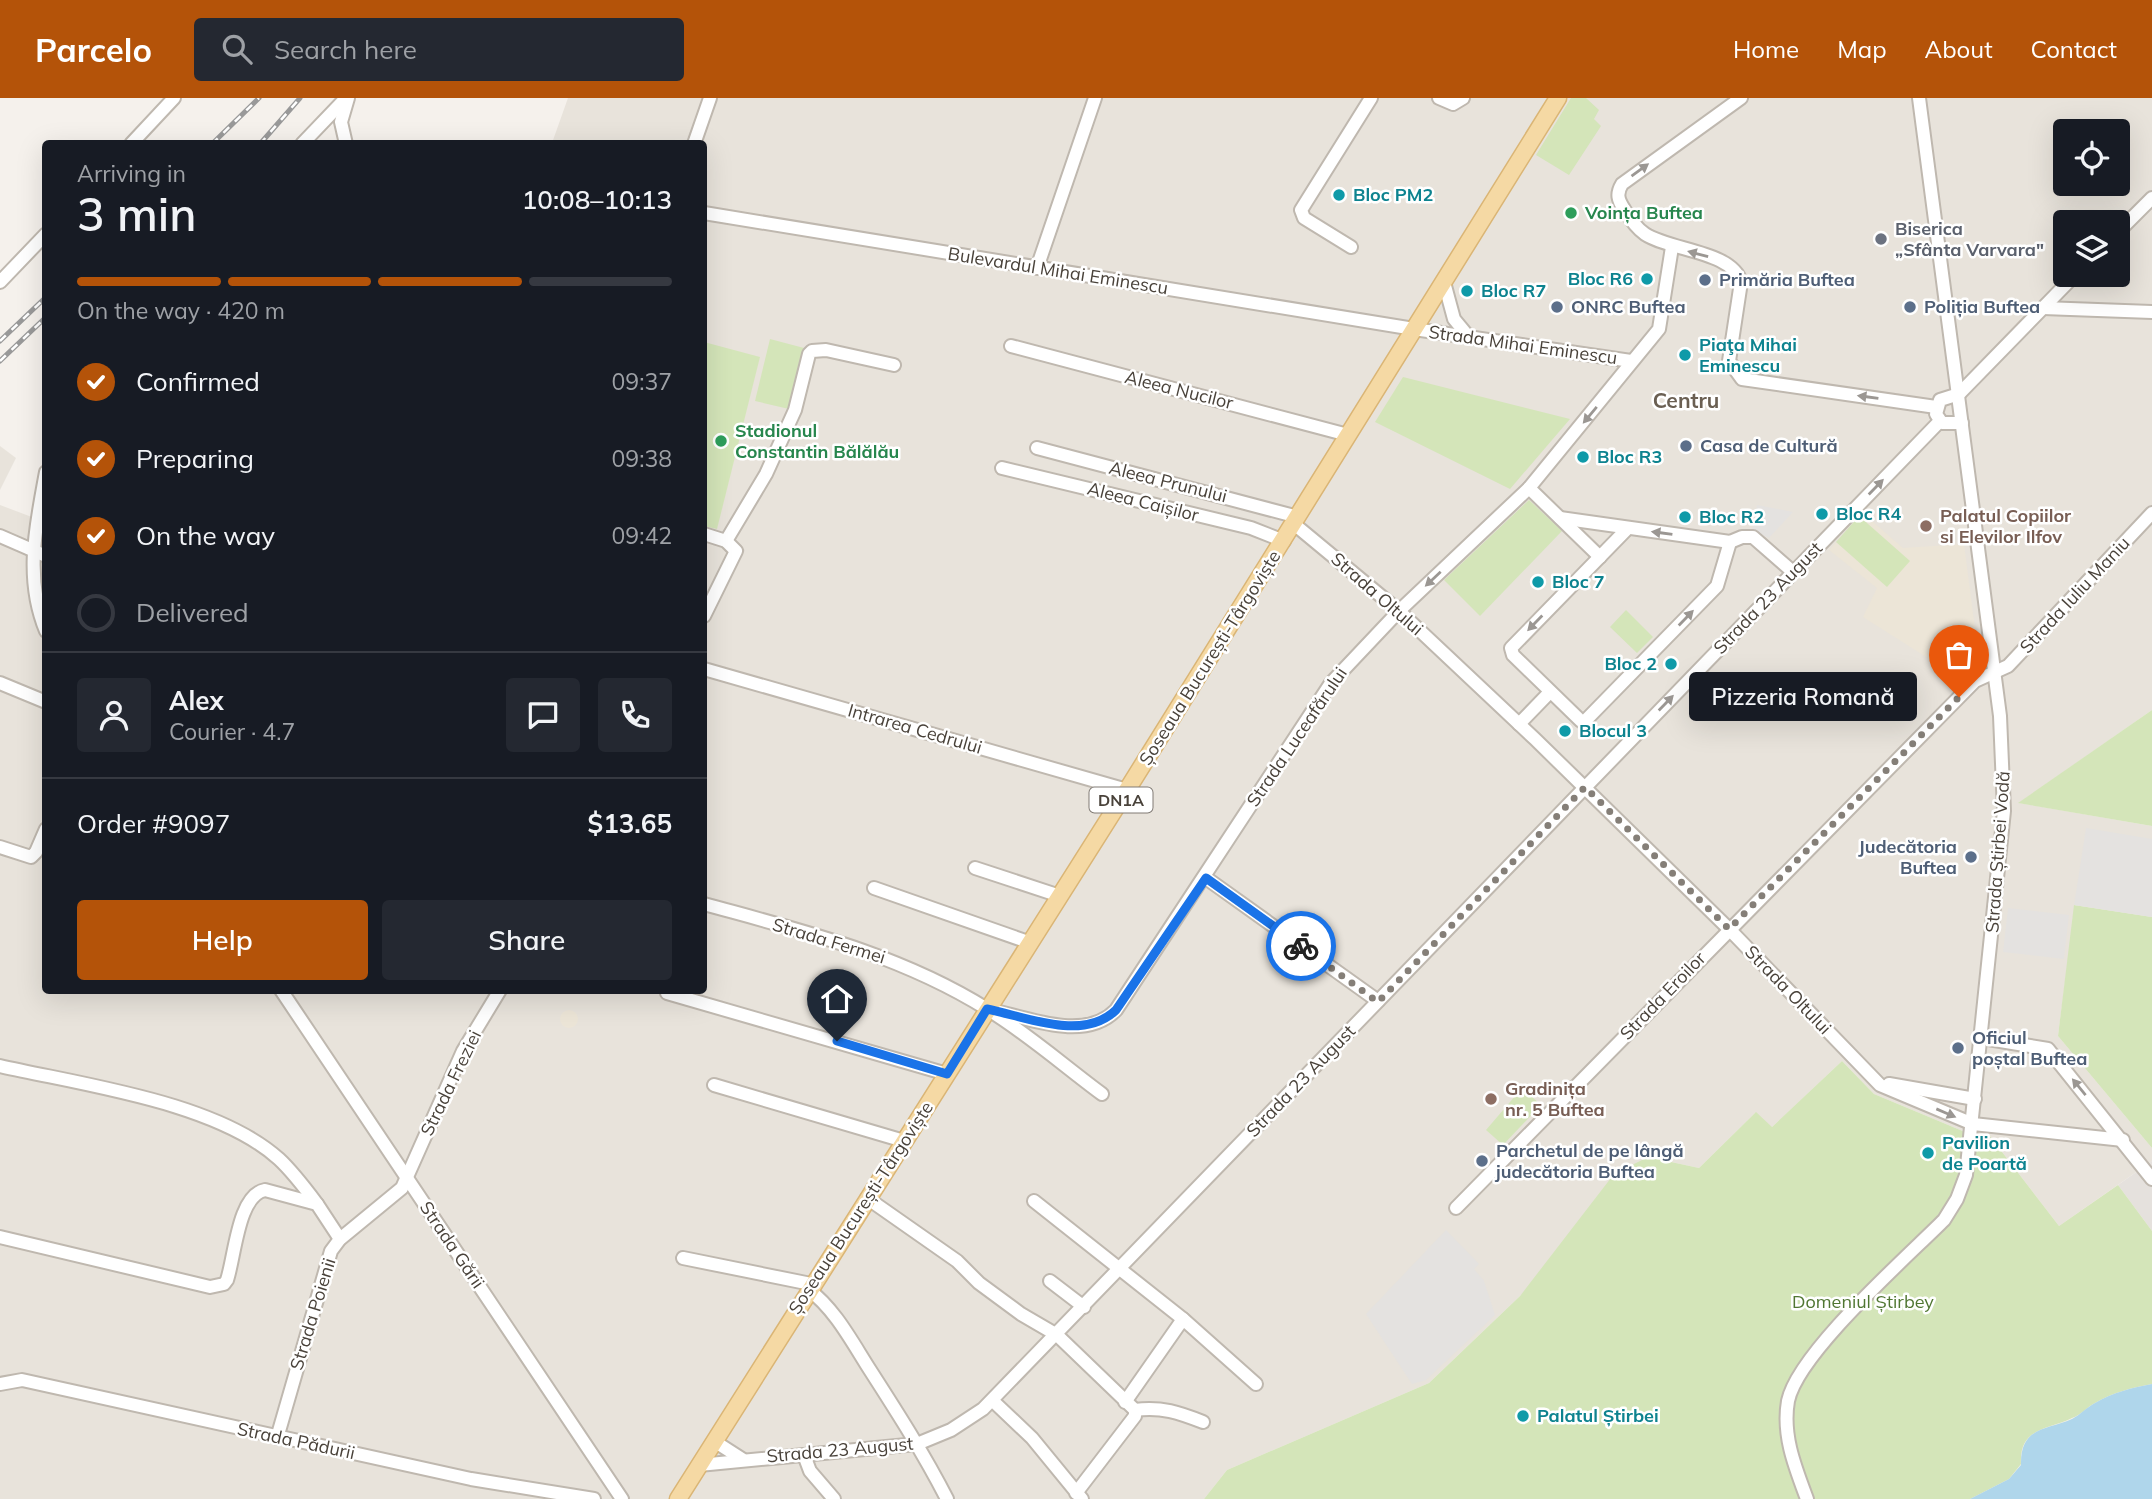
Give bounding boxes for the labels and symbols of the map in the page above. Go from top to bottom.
one-way arrow [1631,163,1649,177]
place label: Bloc PM2 [1353,183,1433,206]
marker: Bloc PM2 [1331,187,1347,203]
place label: Voința Buftea [1584,201,1703,224]
marker: Voința Buftea [1563,205,1579,221]
place label: Biserica „Sfânta Varvara" [1895,217,2044,261]
marker: Biserica „Sfânta Varvara" [1873,231,1889,247]
street label: Bulevardul Mihai Eminescu [946,242,1170,299]
one-way arrow [1687,248,1708,258]
place label: Bloc R6 [1568,267,1633,290]
place label: Primăria Buftea [1719,268,1855,291]
marker: Bloc R6 [1639,271,1655,287]
marker: Primăria Buftea [1697,272,1713,288]
place label: Bloc R7 [1481,279,1546,302]
marker: Bloc R7 [1459,283,1475,299]
place label: ONRC Buftea [1571,295,1686,318]
place label: Poliția Buftea [1924,295,2040,318]
marker: ONRC Buftea [1549,299,1565,315]
marker: Poliția Buftea [1902,299,1918,315]
street label: Strada Mihai Eminescu [1427,320,1619,369]
place label: Piaţa Mihai Eminescu [1699,333,1797,377]
marker: Piaţa Mihai Eminescu [1677,347,1693,363]
street label: Aleea Nucilor [1123,365,1236,414]
district label: Centru [1653,387,1719,413]
one-way arrow [1857,392,1879,403]
one-way arrow [1583,407,1598,424]
place label: Stadionul Constantin Bălălău [735,419,899,463]
marker: Stadionul Constantin Bălălău [713,433,729,449]
place label: Casa de Cultură [1700,434,1838,457]
marker: Casa de Cultură [1678,438,1694,454]
place label: Bloc R3 [1597,445,1662,468]
marker: Bloc R3 [1575,449,1591,465]
street label: Aleea Prunului [1107,456,1230,507]
street label: Aleea Caișilor [1085,477,1202,527]
one-way arrow [1867,478,1884,495]
place label: Bloc R4 [1836,502,1901,525]
place label: Palatul Copiilor si Elevilor Ilfov [1940,504,2072,548]
place label: Bloc R2 [1699,505,1764,528]
marker: Bloc R4 [1814,506,1830,522]
marker: Bloc R2 [1677,509,1693,525]
marker: Palatul Copiilor si Elevilor Ilfov [1918,518,1934,534]
one-way arrow [1651,527,1673,538]
street label: Strada Iuliu Maniu [2015,532,2135,658]
street label: Strada 23 August [1708,537,1827,659]
street label: Șoseaua București-Târgoviște [1134,546,1285,769]
street label: Strada Oltului [1326,547,1428,640]
place label: Bloc 7 [1552,570,1605,593]
one-way arrow [1425,571,1442,587]
marker: Bloc 7 [1530,574,1546,590]
one-way arrow [1677,610,1693,627]
one-way arrow [1527,614,1543,631]
pin [1929,625,1989,697]
place label: Bloc 2 [1604,652,1657,675]
marker: Bloc 2 [1663,656,1679,672]
street label: Strada Luceafărului [1241,663,1352,811]
callout: Pizzeria Romană [1689,672,1917,722]
one-way arrow [1658,695,1674,712]
street label: Intrarea Cedrului [845,698,985,759]
place label: Blocul 3 [1579,719,1647,742]
marker: Blocul 3 [1557,723,1573,739]
street label: Strada Știrbei Vodă [1980,770,2015,934]
road number: DN1A [1090,788,1152,813]
place label: Judecătoria Buftea [1858,835,1957,879]
marker: Judecătoria Buftea [1963,849,1979,865]
courier [1266,911,1336,981]
street label: Strada Fermei [770,912,888,969]
street label: Strada Oltului [1740,940,1837,1039]
street label: Strada Eroilor [1615,946,1711,1045]
pin [807,969,867,1041]
street label: Strada 23 August [1241,1020,1360,1142]
street label: Strada Freziei [415,1026,486,1139]
place label: Oficiul poștal Buftea [1972,1026,2087,1070]
marker: Oficiul poștal Buftea [1950,1040,1966,1056]
place label: Gradinița nr. 5 Buftea [1505,1077,1605,1121]
one-way arrow [2072,1079,2087,1097]
marker: Gradinița nr. 5 Buftea [1483,1091,1499,1107]
street label: Șoseaua București-Târgoviște [783,1097,938,1318]
one-way arrow [1935,1108,1956,1119]
place label: Pavilion de Poartă [1942,1131,2027,1175]
place label: Parchetul de pe lângă judecătoria Buftea [1494,1139,1684,1183]
marker: Pavilion de Poartă [1920,1145,1936,1161]
marker: Parchetul de pe lângă judecătoria Buftea [1474,1153,1490,1169]
street label: Strada Gării [415,1197,490,1293]
street label: Strada Poienii [285,1255,340,1373]
park label: Domeniul Știrbey [1792,1290,1934,1313]
place label: Palatul Știrbei [1537,1404,1659,1427]
marker: Palatul Știrbei [1515,1408,1531,1424]
street label: Strada Pădurii [235,1417,357,1464]
street label: Strada 23 August [766,1432,914,1467]

